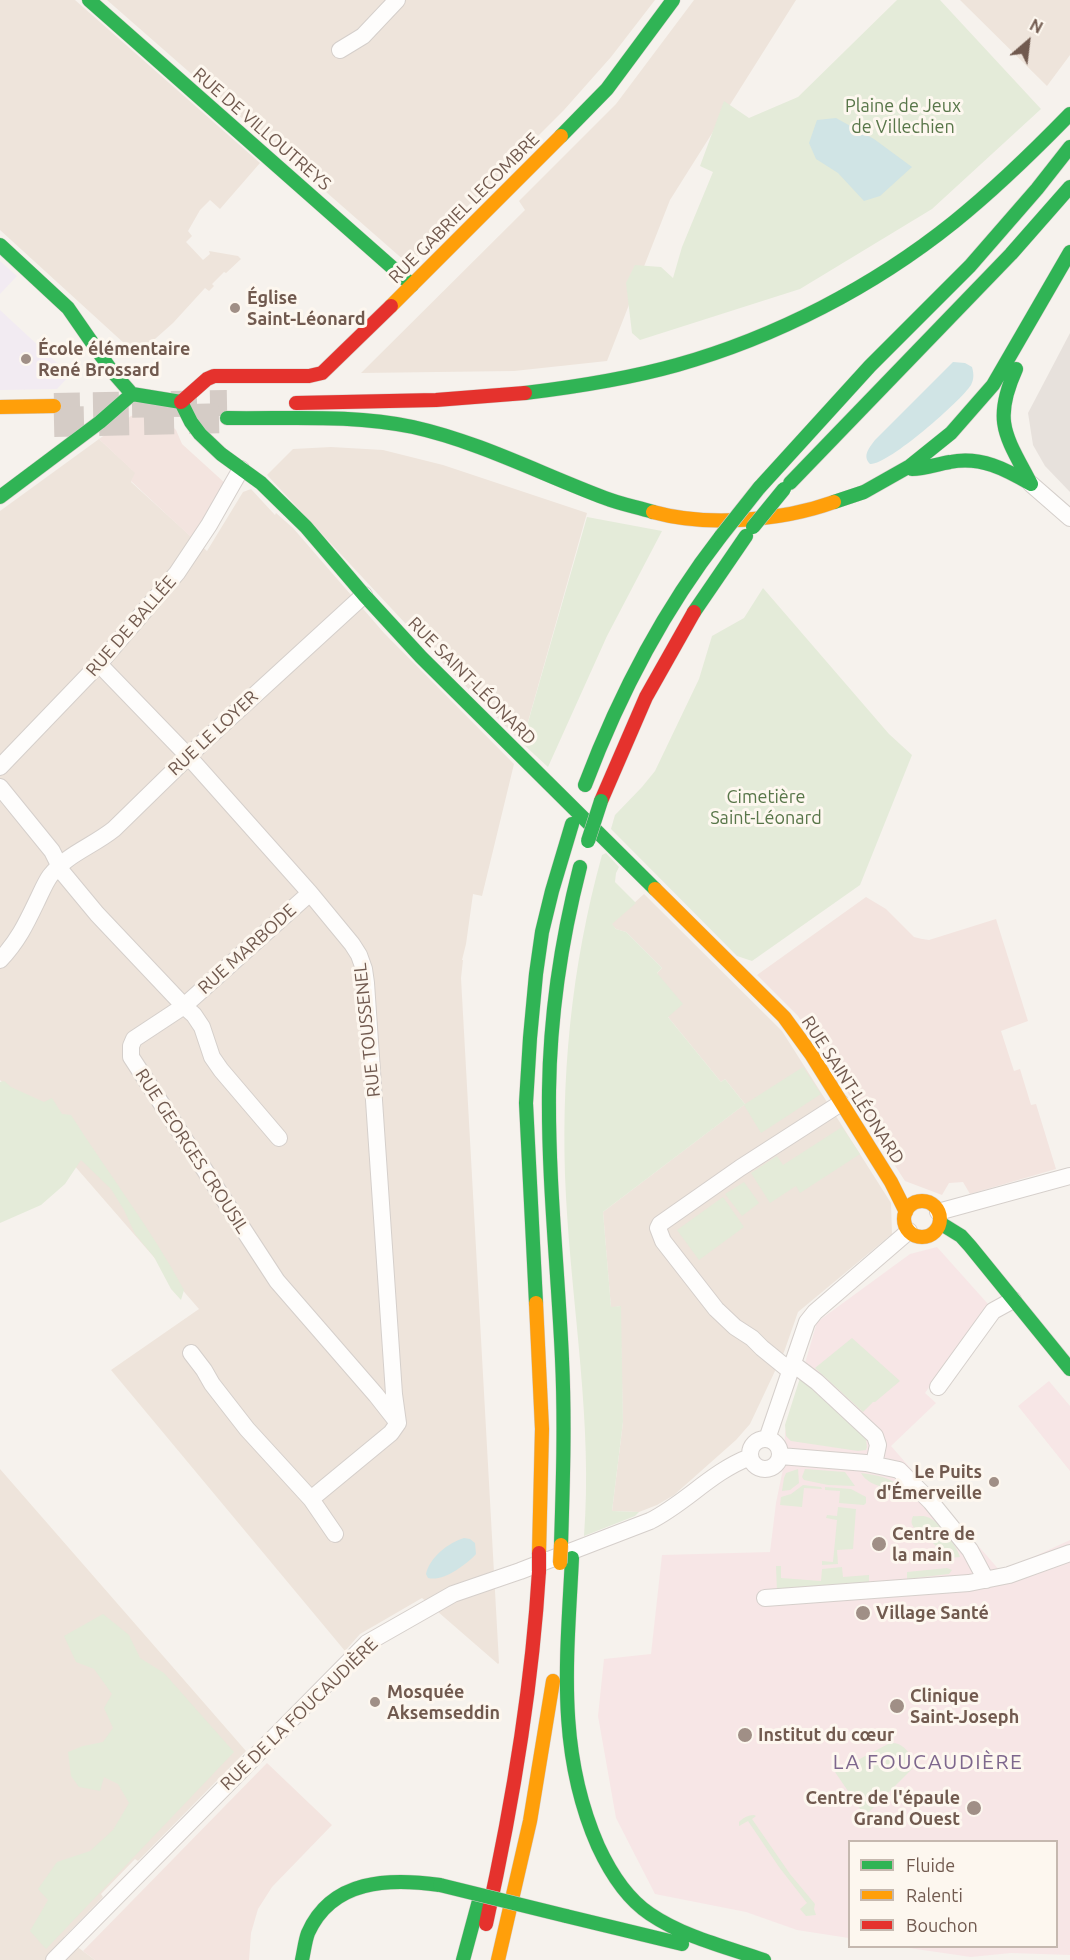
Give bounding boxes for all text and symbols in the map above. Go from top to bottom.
north arrow [998,12,1058,72]
text: N [1027,15,1046,37]
street label: RUE DE VILLOUTREYS [189,63,335,195]
park label: Plaine de Jeux de Villechien [845,95,961,138]
street label: RUE GABRIEL LECOMBRE [384,128,544,288]
place label: Église Saint-Léonard [247,287,366,330]
marker: Église Saint-Léonard [228,301,242,315]
place label: École élémentaire René Brossard [38,338,190,380]
marker: École élémentaire René Brossard [19,352,33,366]
street label: RUE DE BALLÉE [81,571,181,681]
street label: RUE SAINT-LÉONARD [403,612,541,750]
street label: RUE LE LOYER [164,686,262,780]
park label: Cimetière Saint-Léonard [710,786,822,828]
street label: RUE MARBODE [194,899,300,999]
street label: RUE TOUSSENEL [349,962,385,1098]
street label: RUE SAINT-LÉONARD [797,1012,909,1168]
street label: RUE GEORGES CROUSIL [131,1065,253,1237]
place label: Le Puits d'Émerveille [876,1461,982,1504]
marker: Le Puits d'Émerveille [987,1475,1001,1489]
place label: Centre de la main [892,1523,975,1565]
marker: Centre de la main [870,1535,888,1553]
place label: Village Santé [876,1602,989,1624]
marker: Village Santé [854,1604,872,1622]
street label: RUE DE LA FOUCAUDIÈRE [216,1633,382,1795]
place label: Mosquée Aksemseddin [387,1681,500,1724]
place label: Clinique Saint-Joseph [910,1685,1019,1728]
marker: Mosquée Aksemseddin [368,1695,382,1709]
marker: Clinique Saint-Joseph [888,1697,906,1715]
place label: Institut du cœur [758,1724,894,1746]
marker: Institut du cœur [736,1726,754,1744]
district label: LA FOUCAUDIÈRE [833,1749,1023,1775]
place label: Centre de l'épaule Grand Ouest [806,1787,960,1830]
marker: Centre de l'épaule Grand Ouest [965,1799,983,1817]
legend [848,1840,1058,1948]
text: Fluide [906,1855,955,1875]
text: Ralenti [906,1885,963,1905]
text: Bouchon [906,1915,978,1935]

